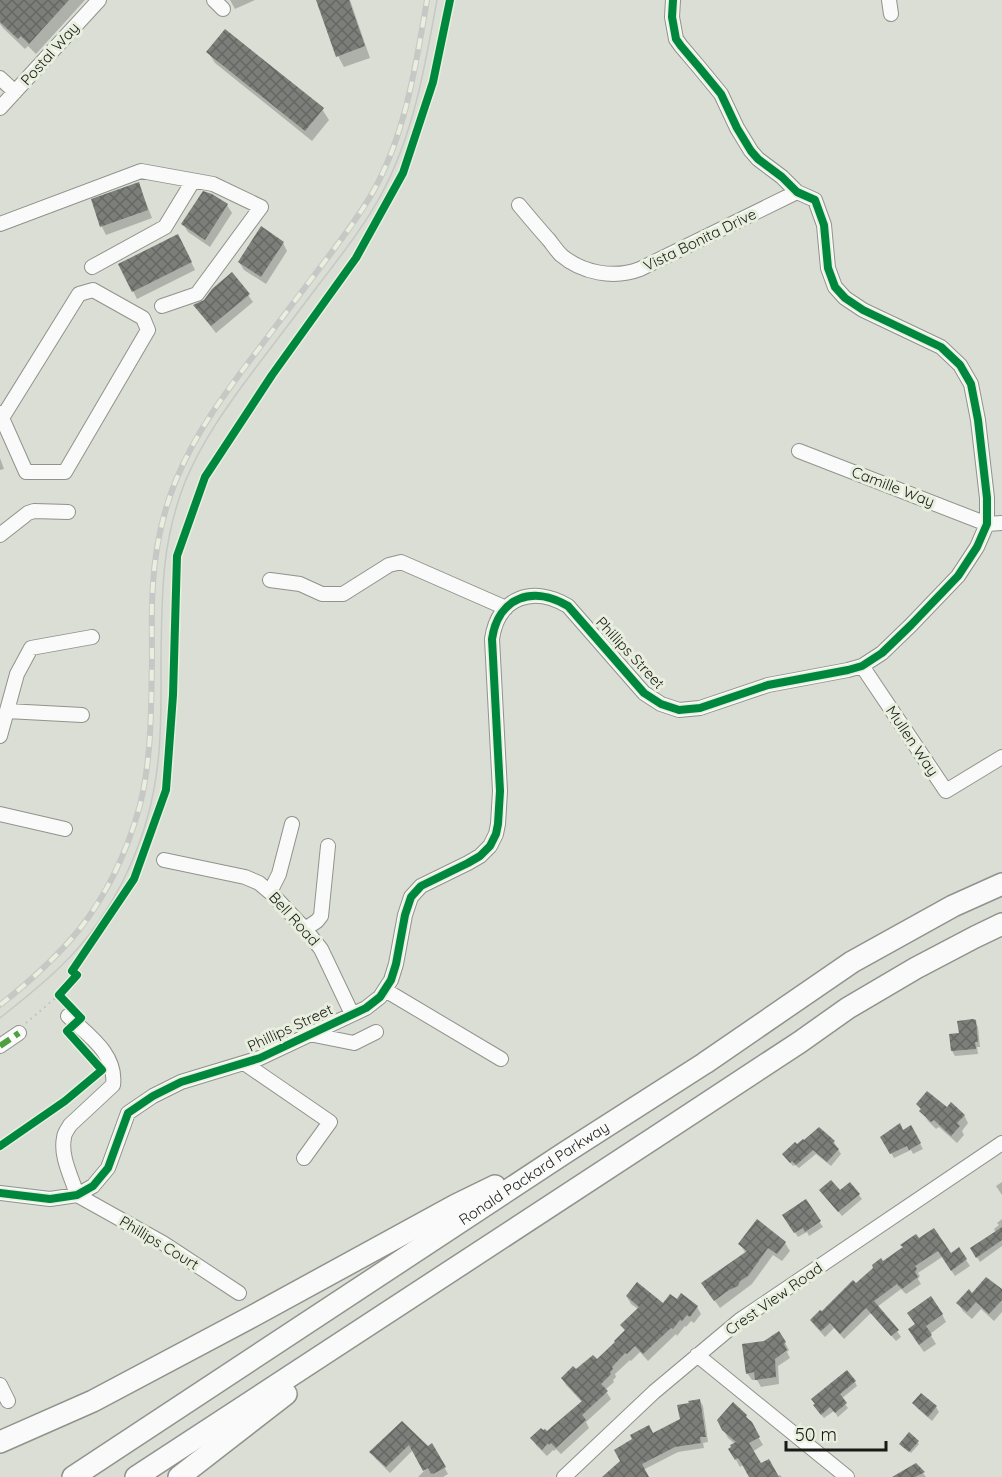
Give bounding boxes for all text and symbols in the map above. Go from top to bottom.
street label: Postal Way [16,18,83,89]
street label: Vista Bonita Drive [640,204,759,275]
street label: Camille Way [849,462,937,511]
street label: Phillips Street [592,613,669,693]
street label: Mullen Way [882,702,943,780]
street label: Bell Road [265,888,324,950]
street label: Phillips Street [244,999,335,1056]
street label: Ronald Packard Parkway [455,1117,612,1229]
street label: Phillips Court [116,1211,202,1274]
street label: Crest View Road [721,1258,826,1339]
scale bar [786,1414,886,1452]
text: 50 m [795,1423,837,1446]

